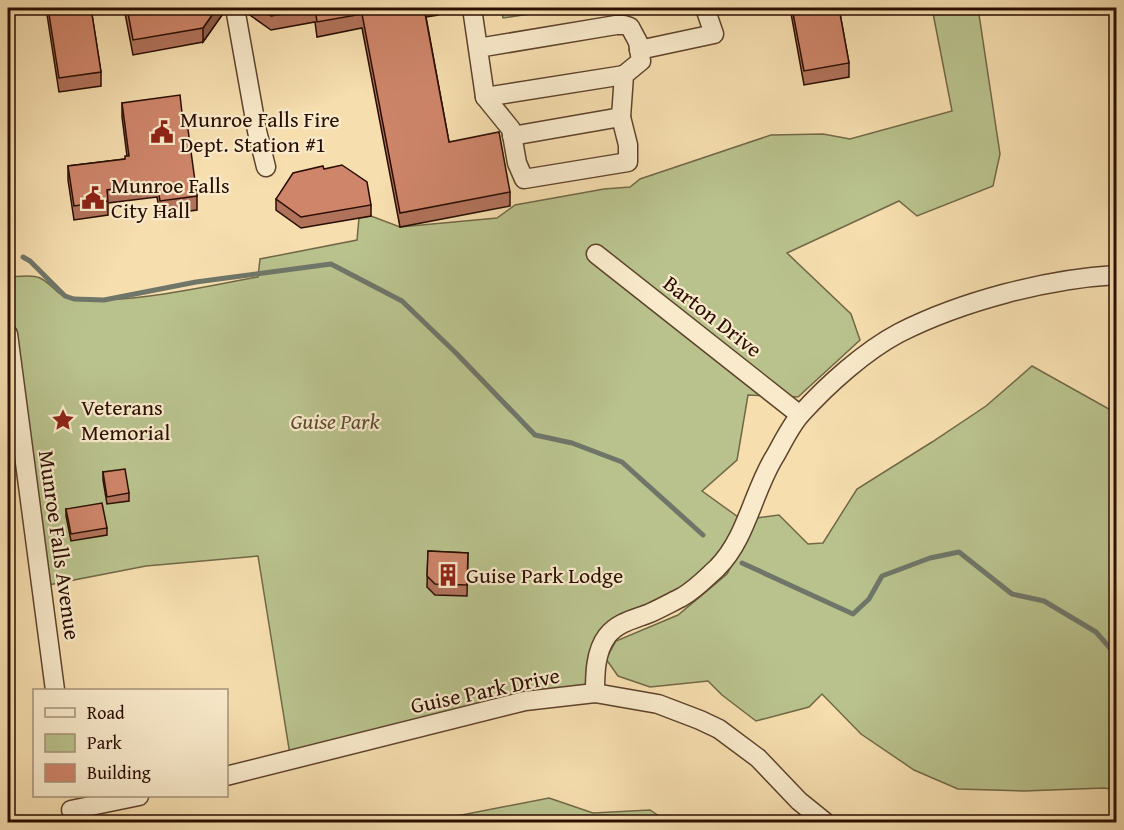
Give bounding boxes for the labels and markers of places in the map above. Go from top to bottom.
place label: Munroe Falls Fire Dept. Station #1 [180,103,340,160]
public building icon: Munroe Falls Fire Dept. Station #1 [149,119,175,145]
place label: Munroe Falls City Hall [111,169,230,226]
public building icon: Munroe Falls City Hall [80,185,106,211]
place label: Veterans Memorial [81,391,170,448]
place icon: Veterans Memorial [50,407,76,433]
place label: Guise Park Lodge [466,559,623,591]
building icon: Guise Park Lodge [435,562,461,588]

